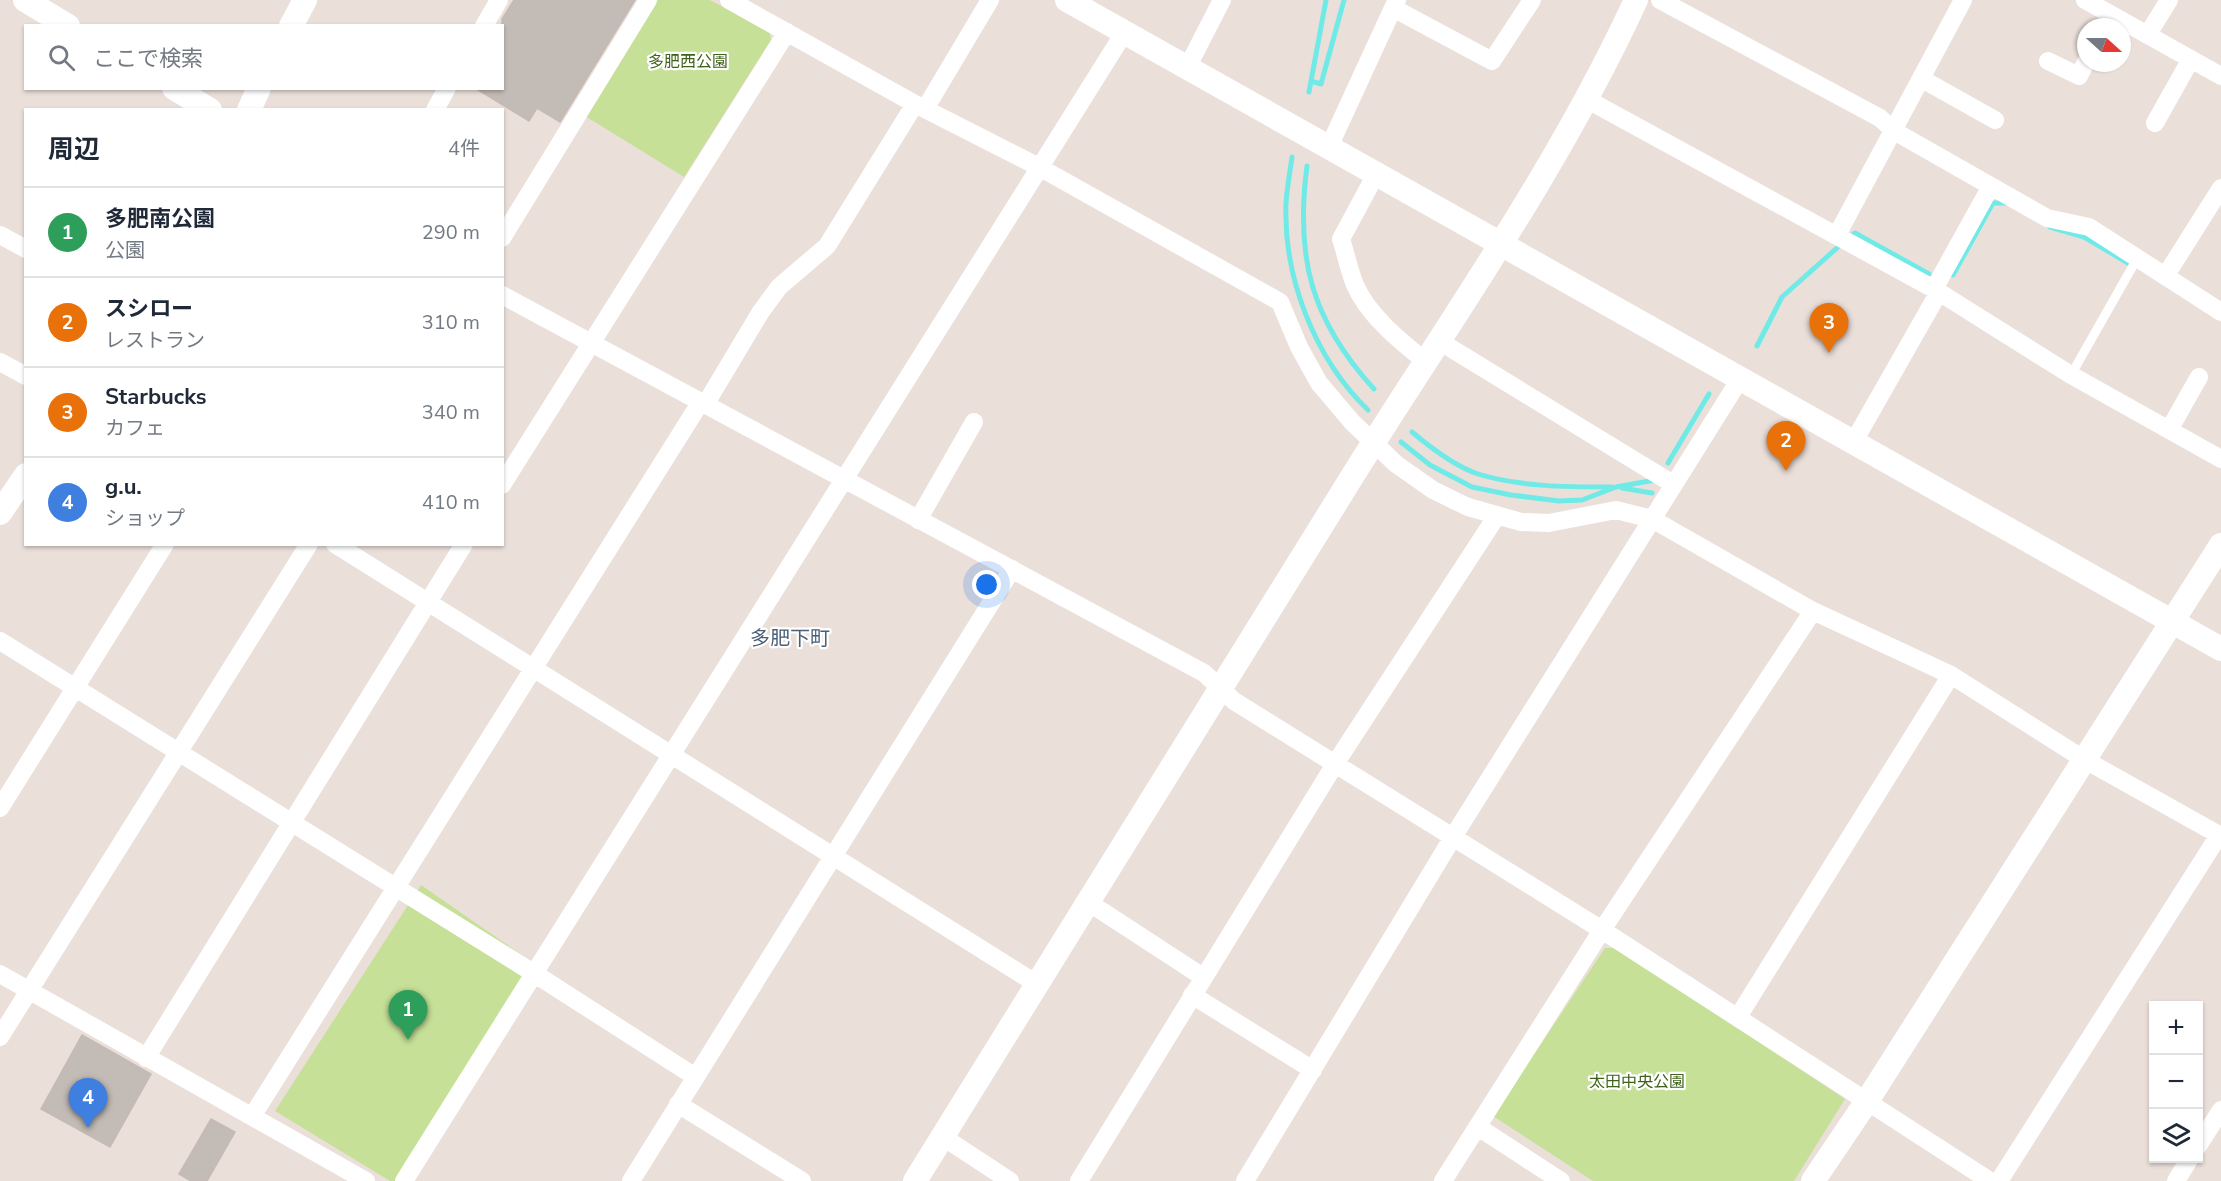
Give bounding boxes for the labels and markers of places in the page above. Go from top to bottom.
pin: 3 [1810,304,1848,353]
pin: 2 [1766,422,1806,471]
pin: 1 [388,990,428,1040]
pin: 4 [68,1078,107,1128]

